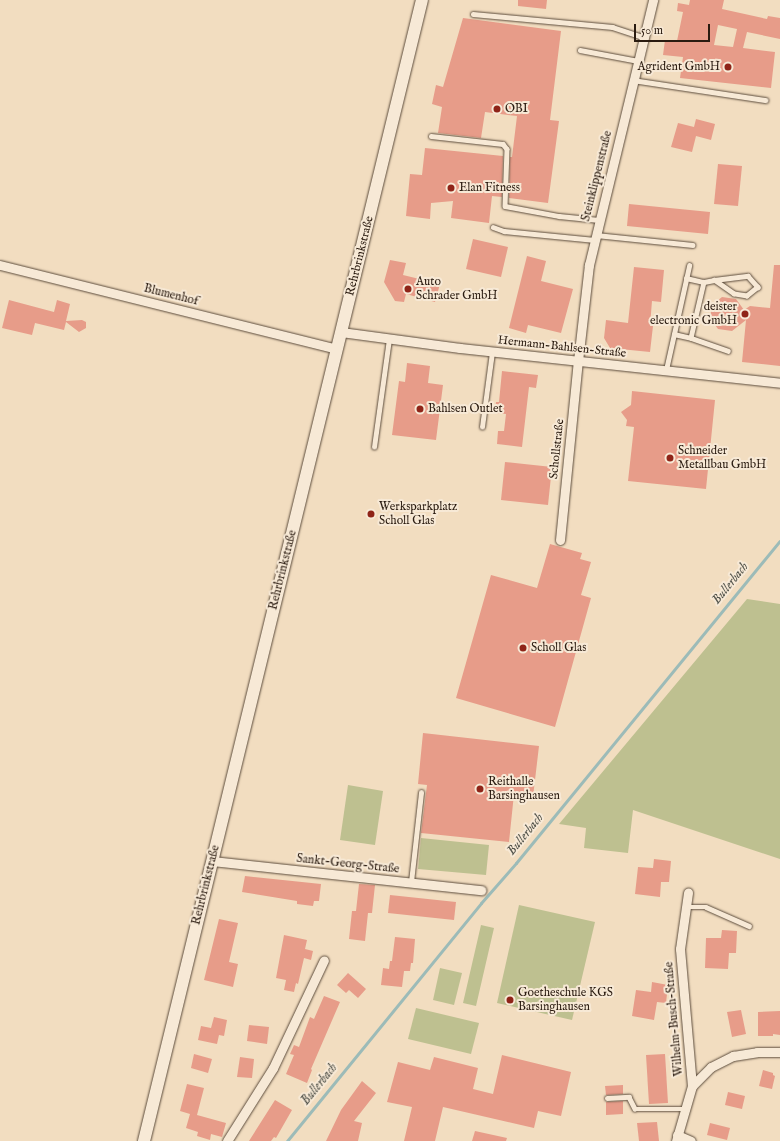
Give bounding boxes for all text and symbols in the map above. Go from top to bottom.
scale bar [636,16,712,42]
text: 50 m [641,23,663,38]
place label: Agrident GmbH [638,60,720,74]
marker: Agrident GmbH [723,62,733,72]
place label: OBI [505,102,528,116]
marker: OBI [492,104,502,114]
street label: Steinklippenstraße [579,129,615,223]
place label: Elan Fitness [459,181,520,195]
marker: Elan Fitness [446,183,456,193]
street label: Rehrbrinkstraße [343,215,377,297]
place label: Auto Schrader GmbH [416,275,498,303]
street label: Blumenhof [142,281,200,309]
marker: Auto Schrader GmbH [403,284,413,294]
place label: deister electronic GmbH [650,300,737,328]
marker: deister electronic GmbH [740,309,750,319]
street label: Hermann-Bahlsen-Straße [497,333,627,361]
place label: Bahlsen Outlet [428,402,503,416]
marker: Bahlsen Outlet [415,404,425,414]
street label: Schollstraße [547,418,567,480]
place label: Schneider Metallbau GmbH [678,444,766,472]
marker: Schneider Metallbau GmbH [665,453,675,463]
place label: Werksparkplatz Scholl Glas [379,500,457,528]
marker: Werksparkplatz Scholl Glas [366,509,376,519]
street label: Rehrbrinkstraße [266,529,300,611]
water label: Bullerbach [709,560,753,608]
place label: Scholl Glas [531,641,586,655]
marker: Scholl Glas [518,643,528,653]
place label: Reithalle Barsinghausen [488,775,560,803]
marker: Reithalle Barsinghausen [475,784,485,794]
water label: Bullerbach [504,811,548,859]
street label: Rehrbrinkstraße [189,844,223,926]
street label: Sankt-Georg-Straße [296,851,400,877]
street label: Wilhelm-Busch-Straße [662,961,686,1077]
place label: Goetheschule KGS Barsinghausen [518,986,613,1014]
marker: Goetheschule KGS Barsinghausen [505,995,515,1005]
water label: Bullerbach [298,1061,342,1109]

